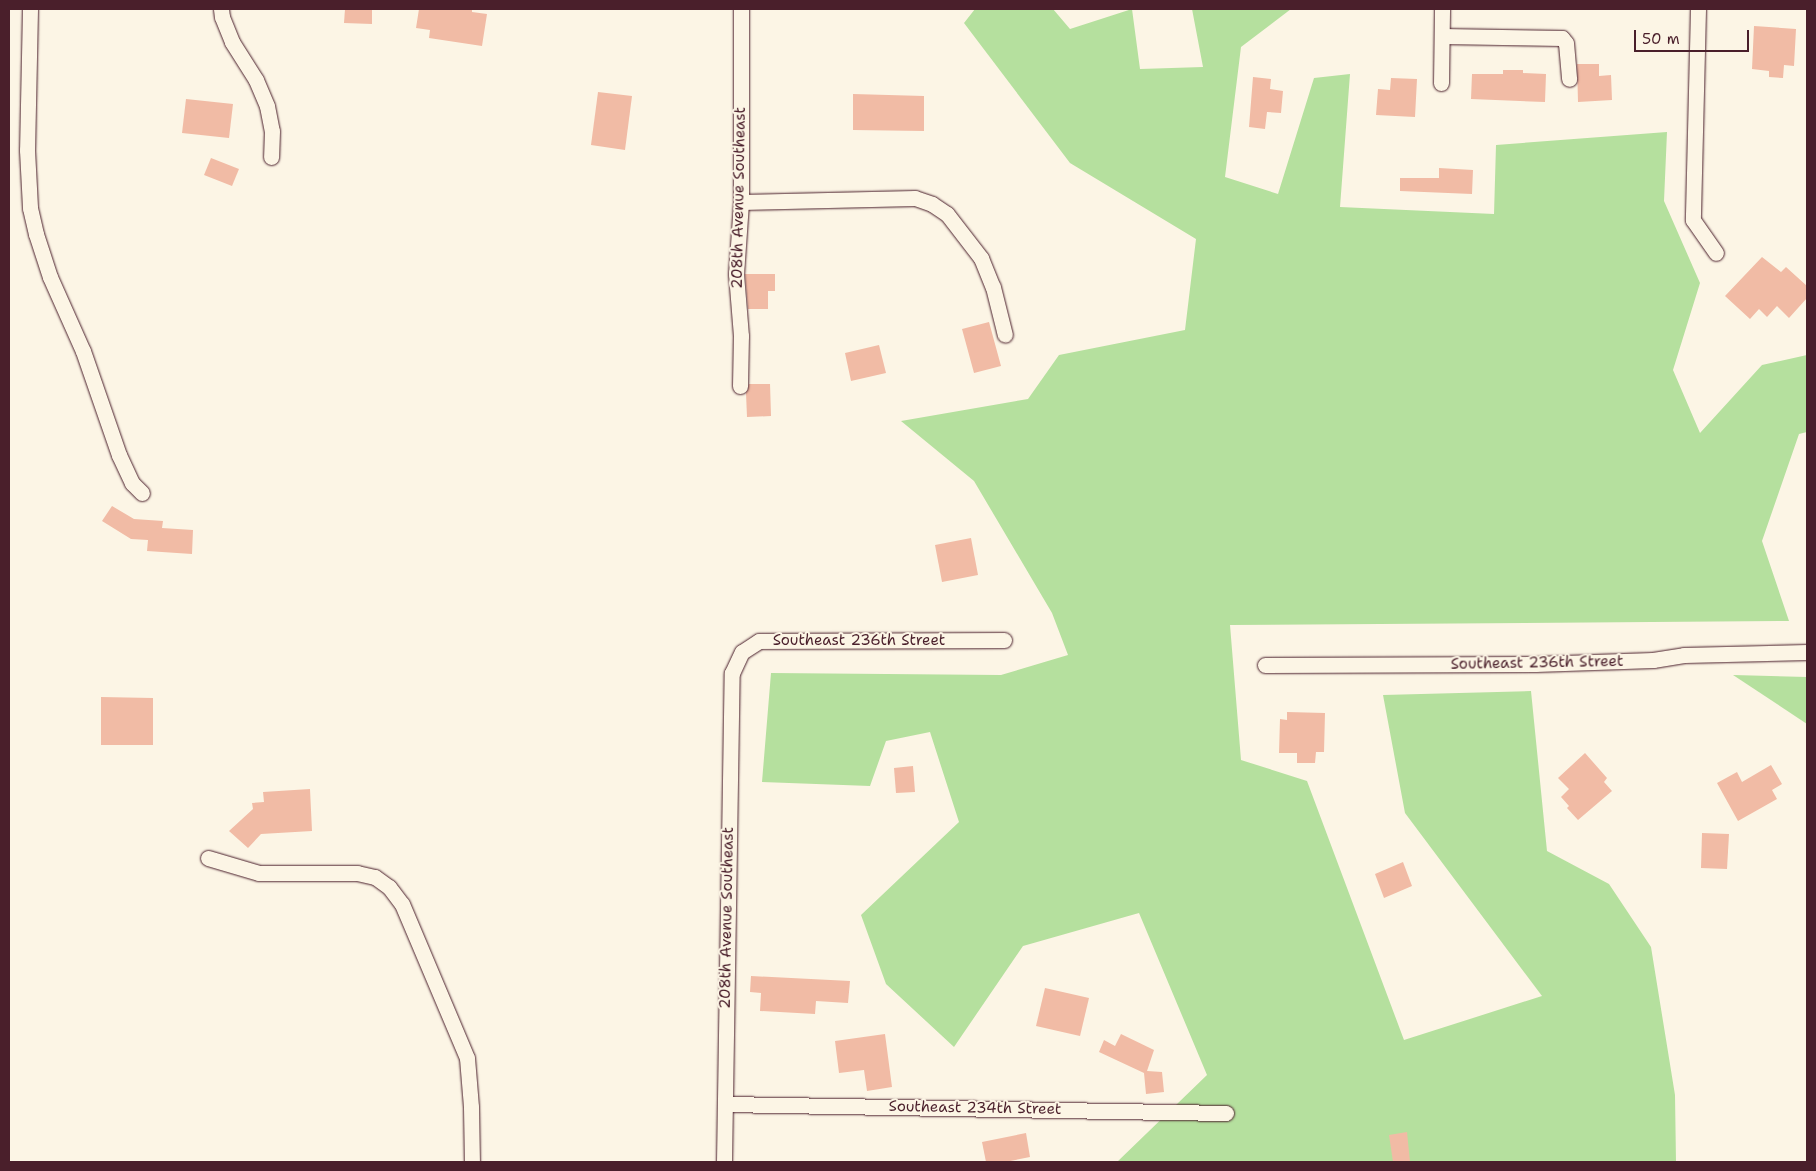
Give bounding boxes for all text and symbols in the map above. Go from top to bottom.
scale bar [1636,20,1751,52]
text: 50 m [1642,29,1680,49]
street label: 208th Avenue Southeast [728,107,750,289]
street label: Southeast 236th Street [773,632,945,650]
street label: Southeast 236th Street [1451,652,1623,674]
street label: 208th Avenue Southeast [716,827,738,1009]
street label: Southeast 234th Street [888,1097,1062,1119]

